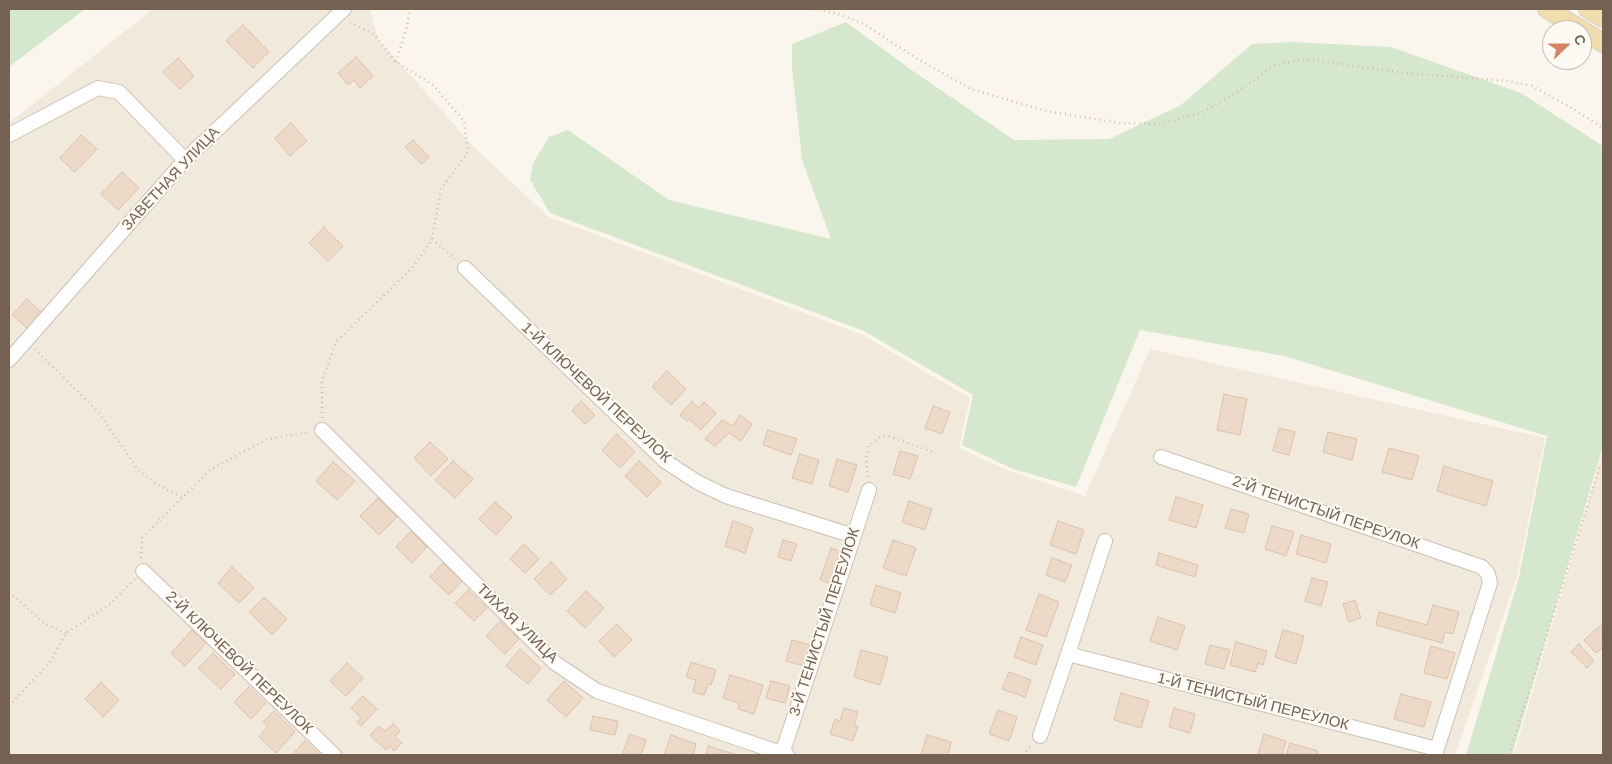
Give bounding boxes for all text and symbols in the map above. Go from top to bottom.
north arrow [1542,20,1592,70]
text: С [1571,32,1589,47]
street label: ЗАВЕТНАЯ УЛИЦА [118,124,224,234]
street label: 1-Й КЛЮЧЕВОЙ ПЕРЕУЛОК [518,319,674,467]
street label: 2-Й ТЕНИСТЫЙ ПЕРЕУЛОК [1230,472,1422,554]
street label: 3-Й ТЕНИСТЫЙ ПЕРЕУЛОК [786,526,864,718]
street label: ТИХАЯ УЛИЦА [473,581,561,667]
street label: 2-Й КЛЮЧЕВОЙ ПЕРЕУЛОК [162,588,316,738]
street label: 1-Й ТЕНИСТЫЙ ПЕРЕУЛОК [1155,669,1351,735]

